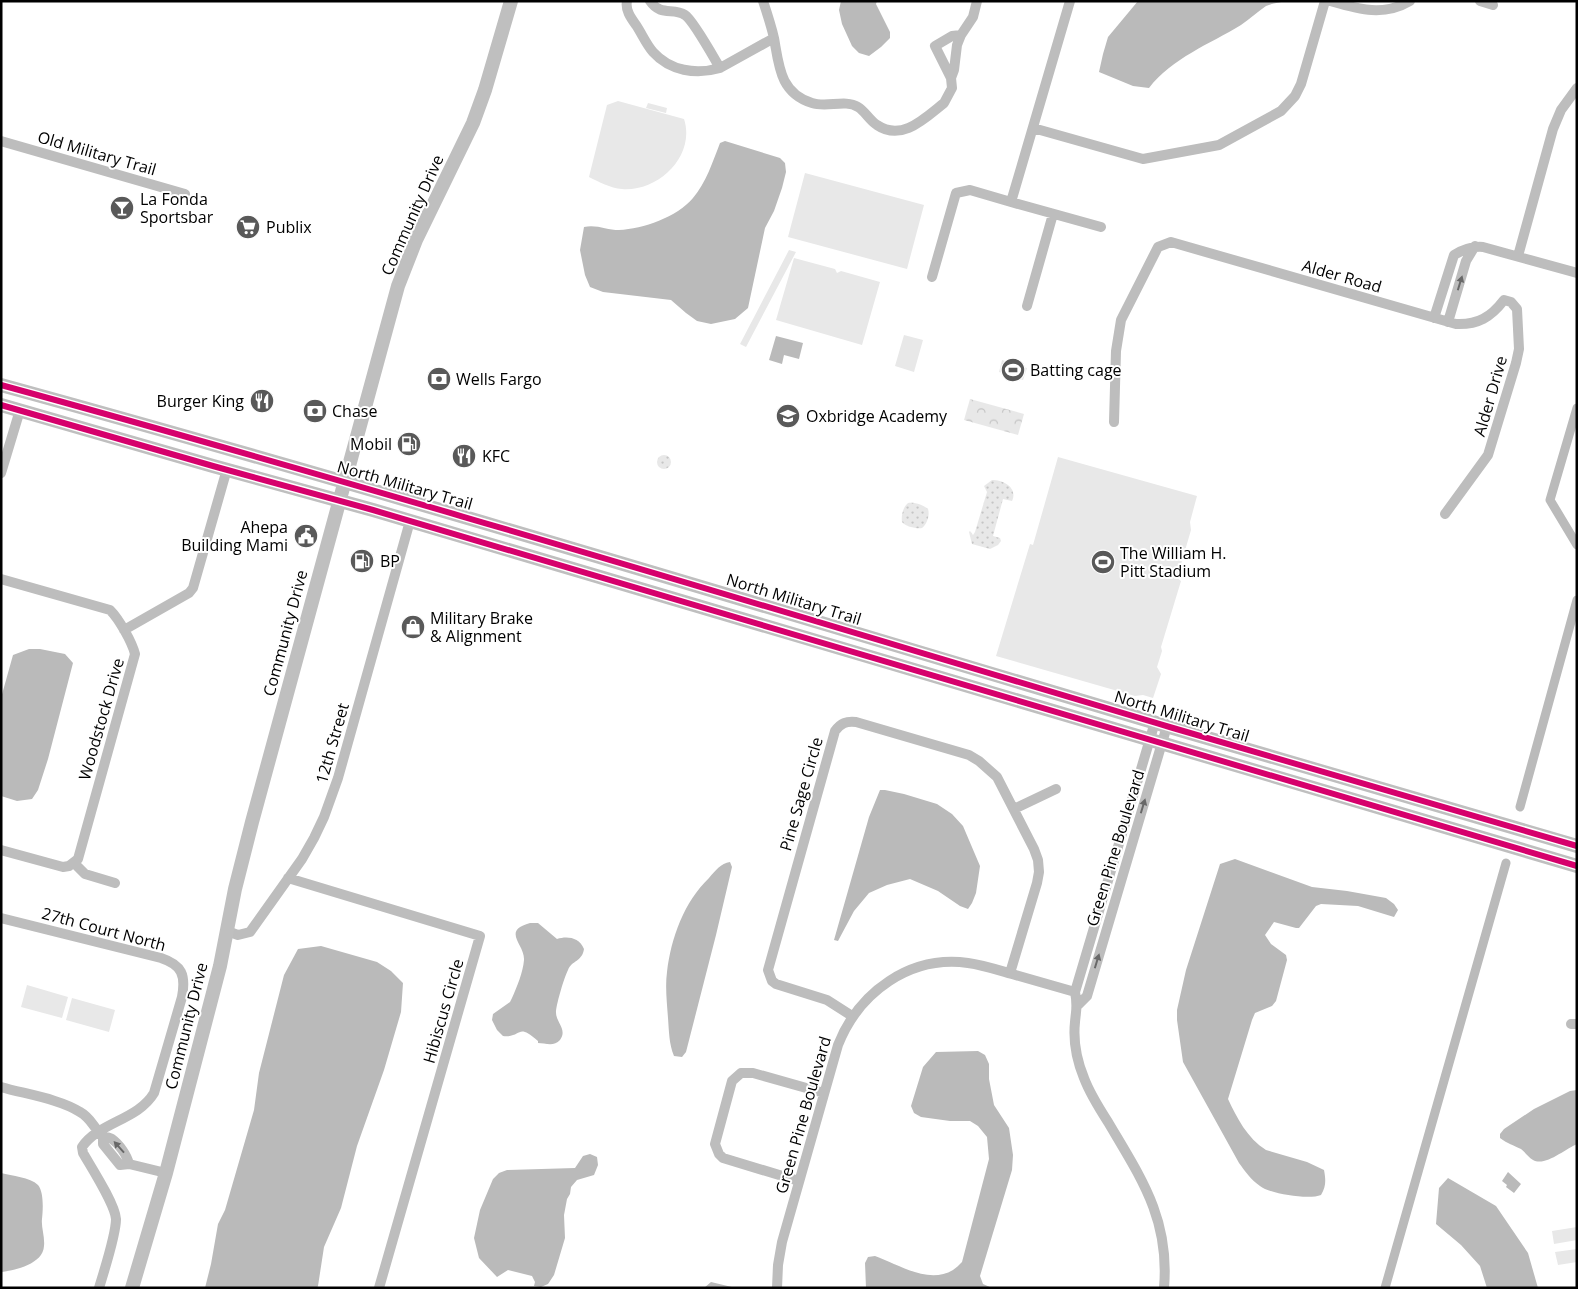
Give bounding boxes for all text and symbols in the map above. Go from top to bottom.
street label: Old Military Trail [35,126,159,180]
street label: Community Drive [376,151,448,279]
place label: La Fonda Sportsbar [140,188,214,228]
bar icon: La Fonda Sportsbar [109,195,135,221]
supermarket icon: Publix [235,214,261,240]
place label: Publix [266,216,312,238]
street label: Alder Road [1300,254,1384,298]
one-way arrow [1456,276,1464,291]
street label: Alder Drive [1468,353,1512,439]
sports icon: Batting cage [1000,357,1026,383]
place label: Batting cage [1030,359,1122,381]
bank icon: Wells Fargo [426,366,452,392]
place label: Wells Fargo [456,368,542,390]
restaurant icon: Burger King [249,388,275,414]
place label: Burger King [157,390,244,412]
bank icon: Chase [302,398,328,424]
place label: Chase [332,400,377,422]
school or university icon: Oxbridge Academy [775,403,801,429]
place label: Oxbridge Academy [806,405,948,427]
fuel station icon: Mobil [396,431,422,457]
place label: Mobil [350,433,392,455]
restaurant icon: KFC [451,443,477,469]
place label: KFC [482,445,510,467]
street label: North Military Trail [335,455,475,515]
place label: Ahepa Building Mami [181,516,288,556]
public building icon: Ahepa Building Mami [293,523,319,549]
place label: The William H. Pitt Stadium [1120,542,1227,582]
fuel station icon: BP [349,548,375,574]
sports icon: The William H. Pitt Stadium [1090,549,1116,575]
place label: BP [380,550,400,572]
street label: Community Drive [258,567,312,699]
street label: North Military Trail [724,568,864,630]
place label: Military Brake & Alignment [430,607,533,647]
shop icon: Military Brake & Alignment [400,614,426,640]
street label: Woodstock Drive [73,655,129,783]
street label: North Military Trail [1112,685,1252,747]
street label: 12th Street [310,700,354,786]
street label: Pine Sage Circle [774,735,828,853]
street label: Green Pine Boulevard [1081,767,1149,929]
one-way arrow [1139,798,1147,813]
street label: 27th Court North [40,902,168,956]
one-way arrow [1093,954,1101,969]
street label: Hibiscus Circle [418,956,468,1066]
street label: Community Drive [160,960,212,1092]
street label: Green Pine Boulevard [770,1034,836,1196]
one-way arrow [113,1142,125,1154]

